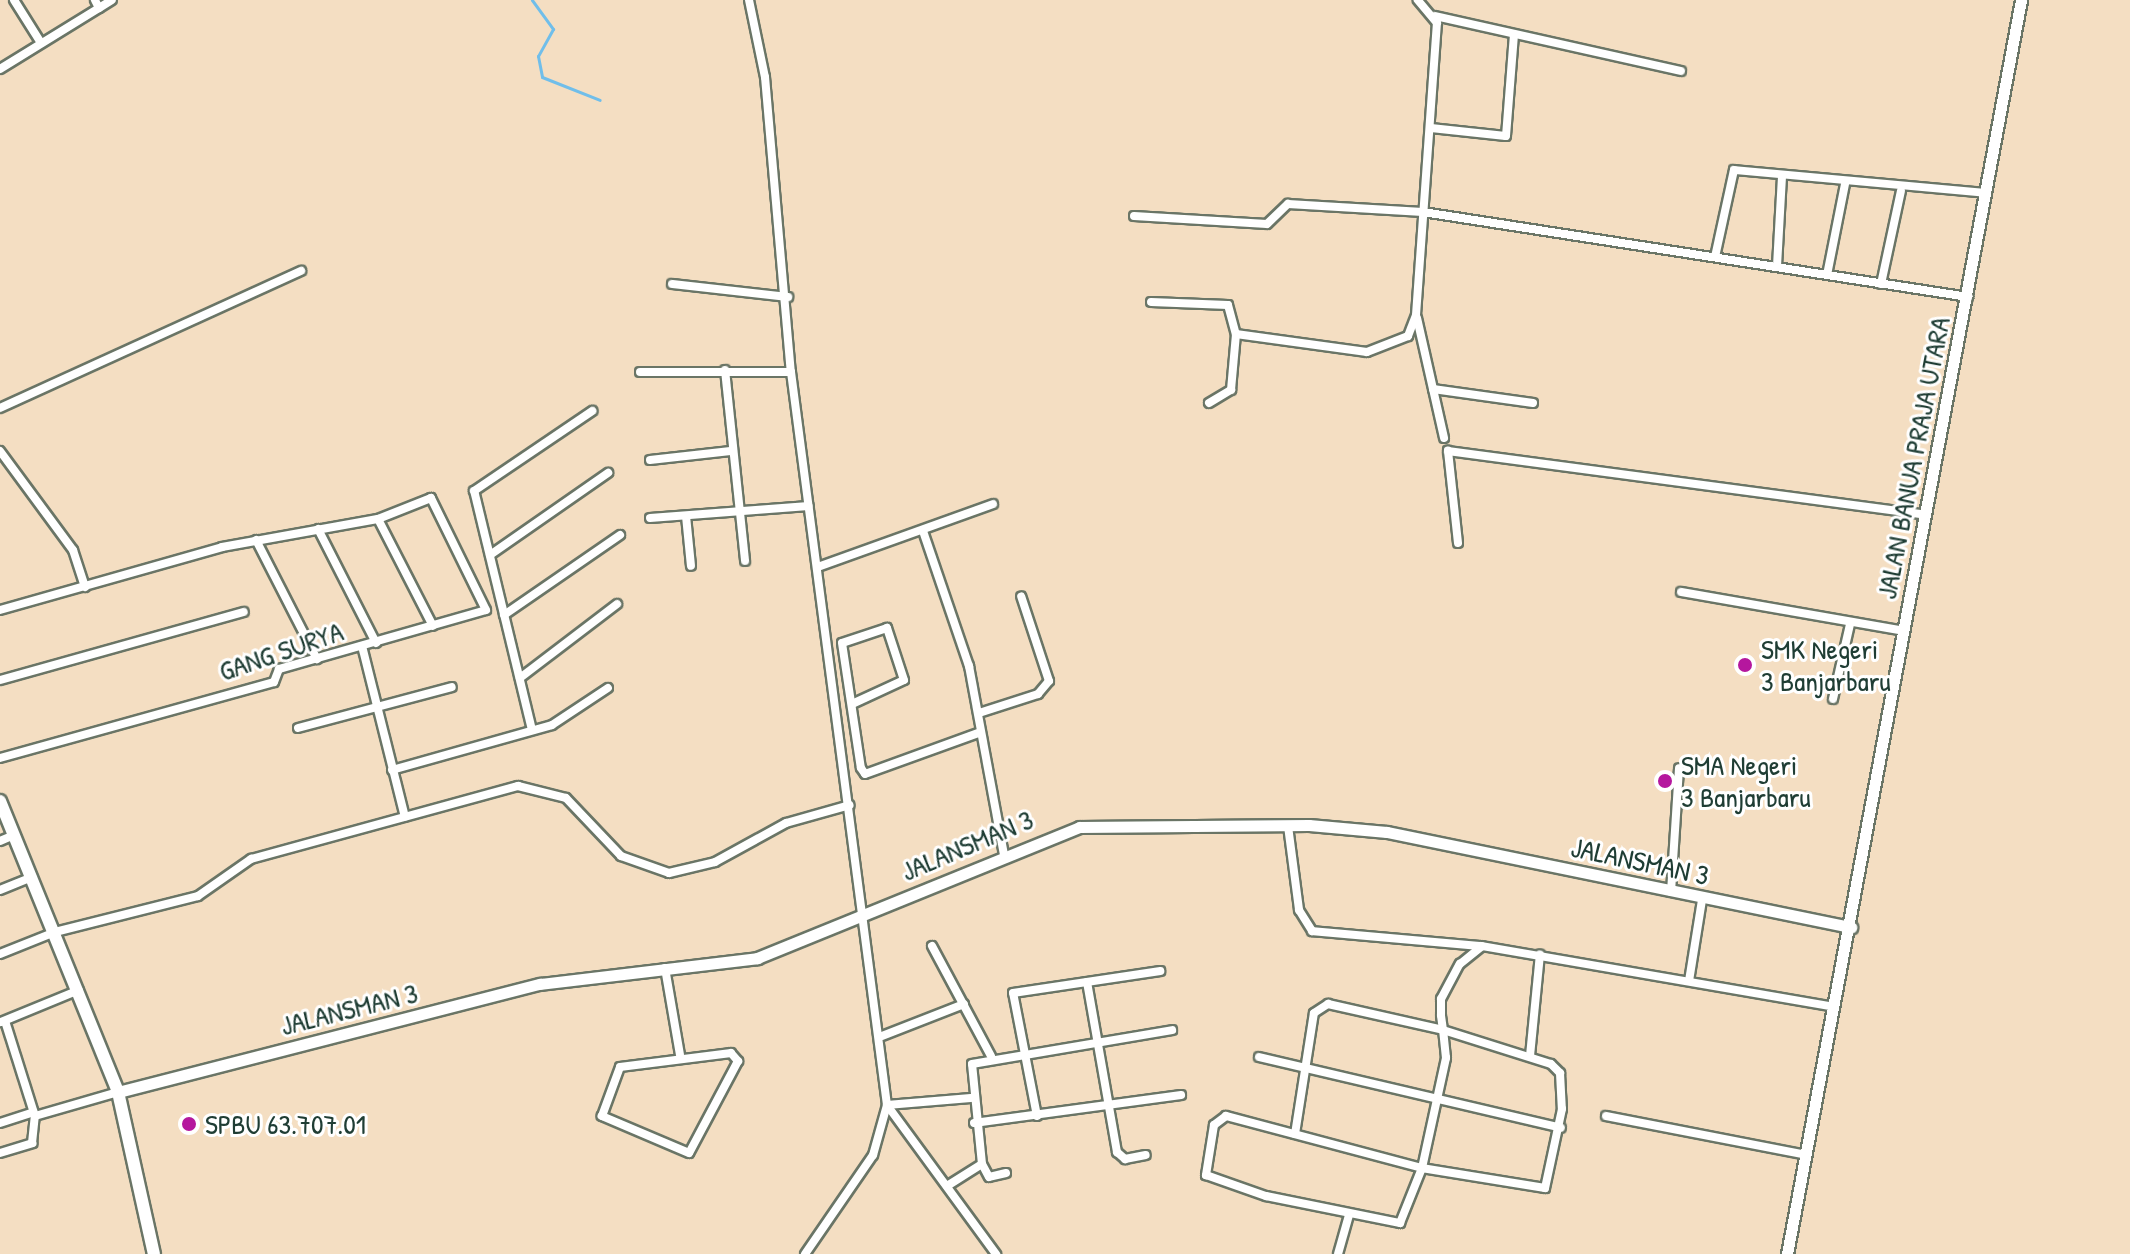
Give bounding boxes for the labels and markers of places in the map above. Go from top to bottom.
place label: SMK Negeri 3 Banjarbaru [1761,632,1891,698]
marker: SMK Negeri 3 Banjarbaru [1736,656,1754,674]
place label: SMA Negeri 3 Banjarbaru [1681,748,1811,814]
marker: SMA Negeri 3 Banjarbaru [1656,772,1674,790]
place label: SPBU 63.707.01 [205,1107,366,1141]
marker: SPBU 63.707.01 [180,1115,198,1133]

